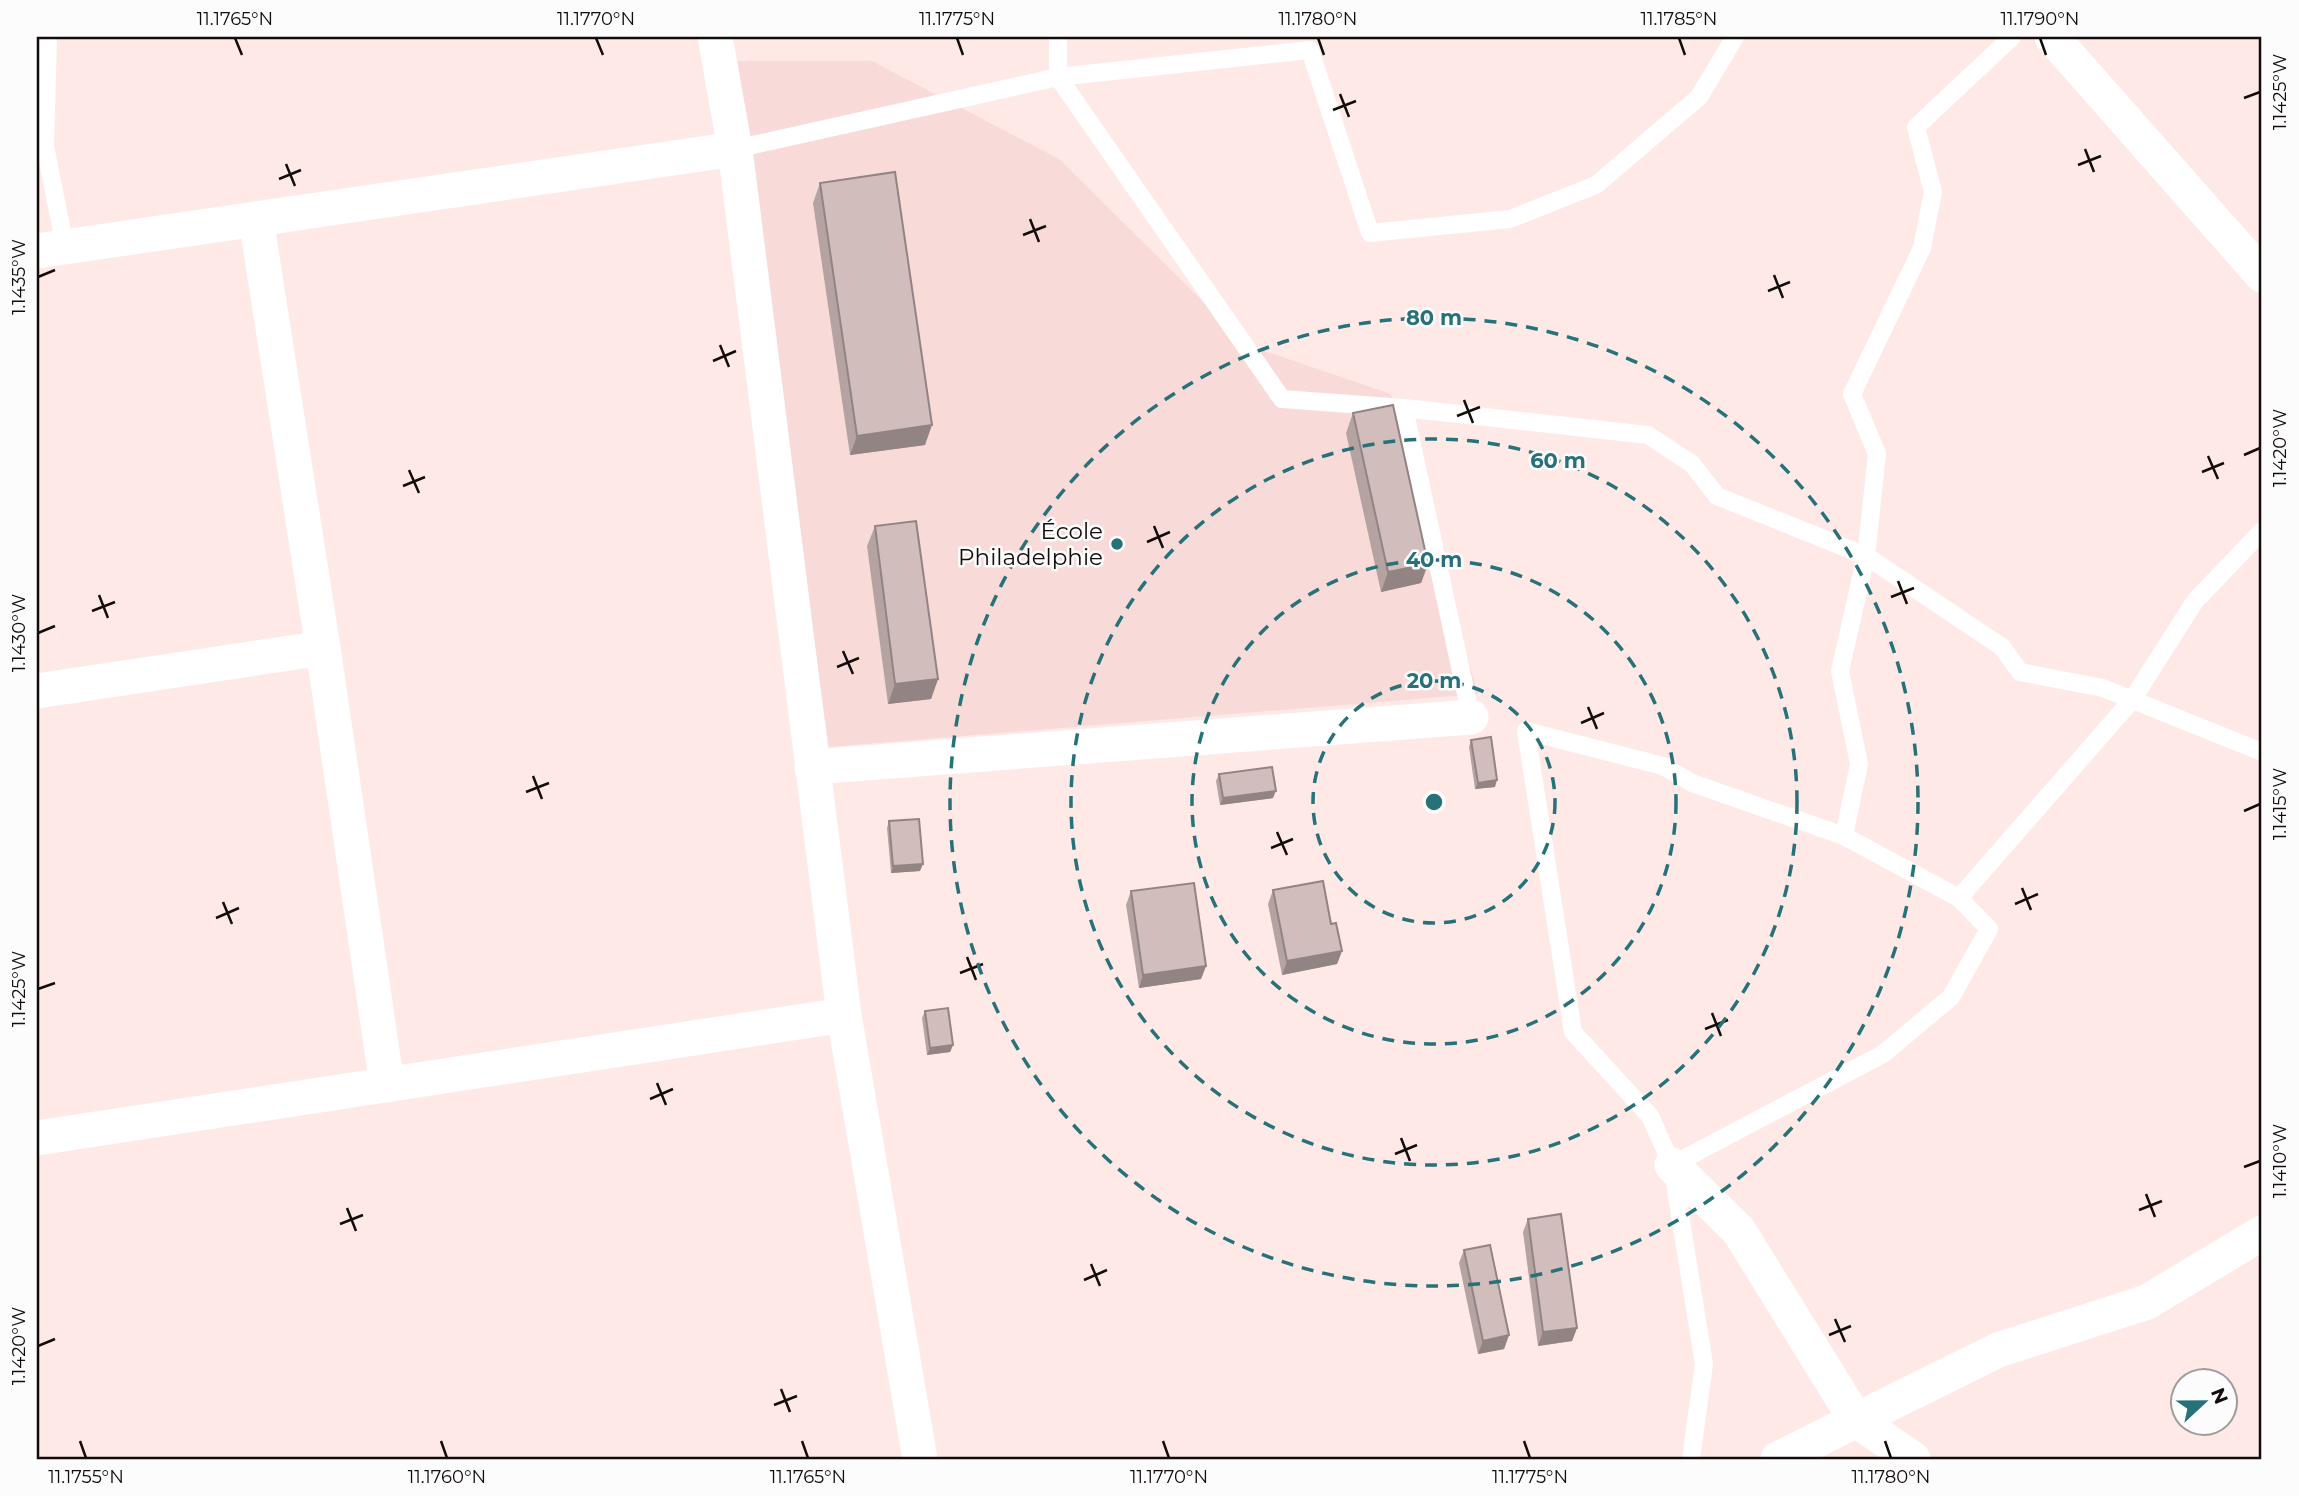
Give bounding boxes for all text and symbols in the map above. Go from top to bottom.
text: 11.1765°N [197,8,273,30]
text: 11.1770°N [557,8,635,30]
text: 11.1775°N [919,8,995,30]
text: 11.1780°N [1279,8,1357,30]
text: 11.1785°N [1641,8,1717,30]
text: 11.1790°N [2001,8,2079,30]
text: 1.1425°W [2269,54,2291,130]
text: 1.1435°W [8,239,30,315]
text: 80 m [1406,305,1462,330]
text: 1.1420°W [2269,409,2291,487]
text: 60 m [1530,448,1586,473]
place label: École Philadelphie [958,517,1103,571]
marker: École Philadelphie [1109,536,1125,552]
text: 40 m [1406,547,1462,572]
text: 1.1430°W [8,594,30,672]
text: 20 m [1407,668,1461,693]
text: 1.1415°W [2269,768,2291,840]
centre of rings [1422,790,1446,814]
text: 1.1425°W [8,951,30,1027]
text: 1.1410°W [2269,1124,2291,1198]
text: 1.1420°W [8,1307,30,1385]
north arrow [2170,1366,2240,1436]
text: N [2206,1384,2233,1407]
text: 11.1755°N [48,1466,124,1488]
text: 11.1760°N [408,1466,486,1488]
text: 11.1765°N [770,1466,846,1488]
text: 11.1770°N [1130,1466,1208,1488]
text: 11.1775°N [1492,1466,1568,1488]
text: 11.1780°N [1852,1466,1930,1488]

